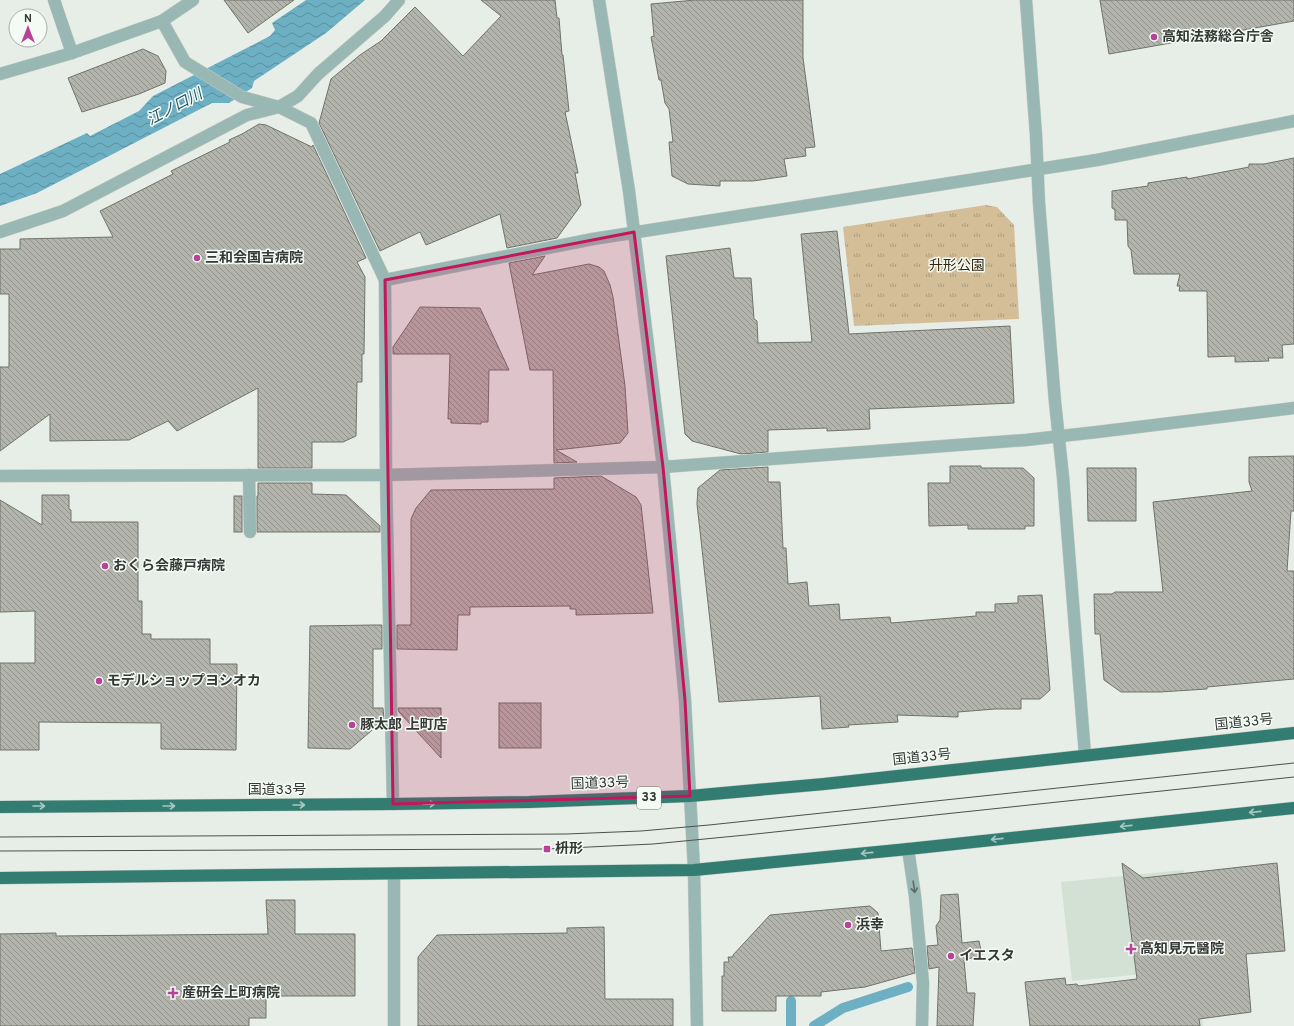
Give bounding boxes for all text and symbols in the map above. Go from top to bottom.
north arrow [8,8,48,48]
text: N [24,12,32,26]
place label: 高知法務総合庁舎 [1162,28,1274,46]
marker: 高知法務総合庁舎 [1149,32,1159,42]
water label: 江ノ口川 [144,85,208,130]
place label: 三和会国吉病院 [205,250,303,267]
marker: 三和会国吉病院 [192,253,202,263]
park label: 升形公園 [929,258,985,275]
place label: おくら会藤戸病院 [113,558,225,575]
marker: おくら会藤戸病院 [100,561,110,571]
place label: モデルショップヨシオカ [107,672,261,690]
marker: モデルショップヨシオカ [94,676,104,686]
street label: 国道33号 [1214,711,1274,735]
place label: 豚太郎 上町店 [360,717,448,734]
marker: 豚太郎 上町店 [347,720,357,730]
street label: 国道33号 [892,746,952,770]
street label: 国道33号 [570,774,630,794]
street label: 国道33号 [248,782,306,799]
road number: 33 [637,787,661,809]
one-way arrow [422,800,435,808]
one-way arrow [292,801,305,809]
one-way arrow [32,802,45,810]
one-way arrow [162,802,175,810]
one-way arrow [1249,808,1262,816]
one-way arrow [1120,822,1133,829]
one-way arrow [991,836,1004,843]
place label: 枡形 [555,841,583,858]
marker: 枡形 [542,844,552,854]
one-way arrow [861,849,874,857]
one-way arrow [910,880,918,893]
place label: 浜幸 [856,916,884,934]
marker: 浜幸 [843,920,853,930]
place label: 高知見元醫院 [1140,941,1224,958]
marker: 高知見元醫院 [1125,943,1137,955]
place label: イエスタ [959,948,1015,965]
marker: イエスタ [946,951,956,961]
place label: 産研会上町病院 [182,985,280,1002]
marker: 産研会上町病院 [167,987,179,999]

